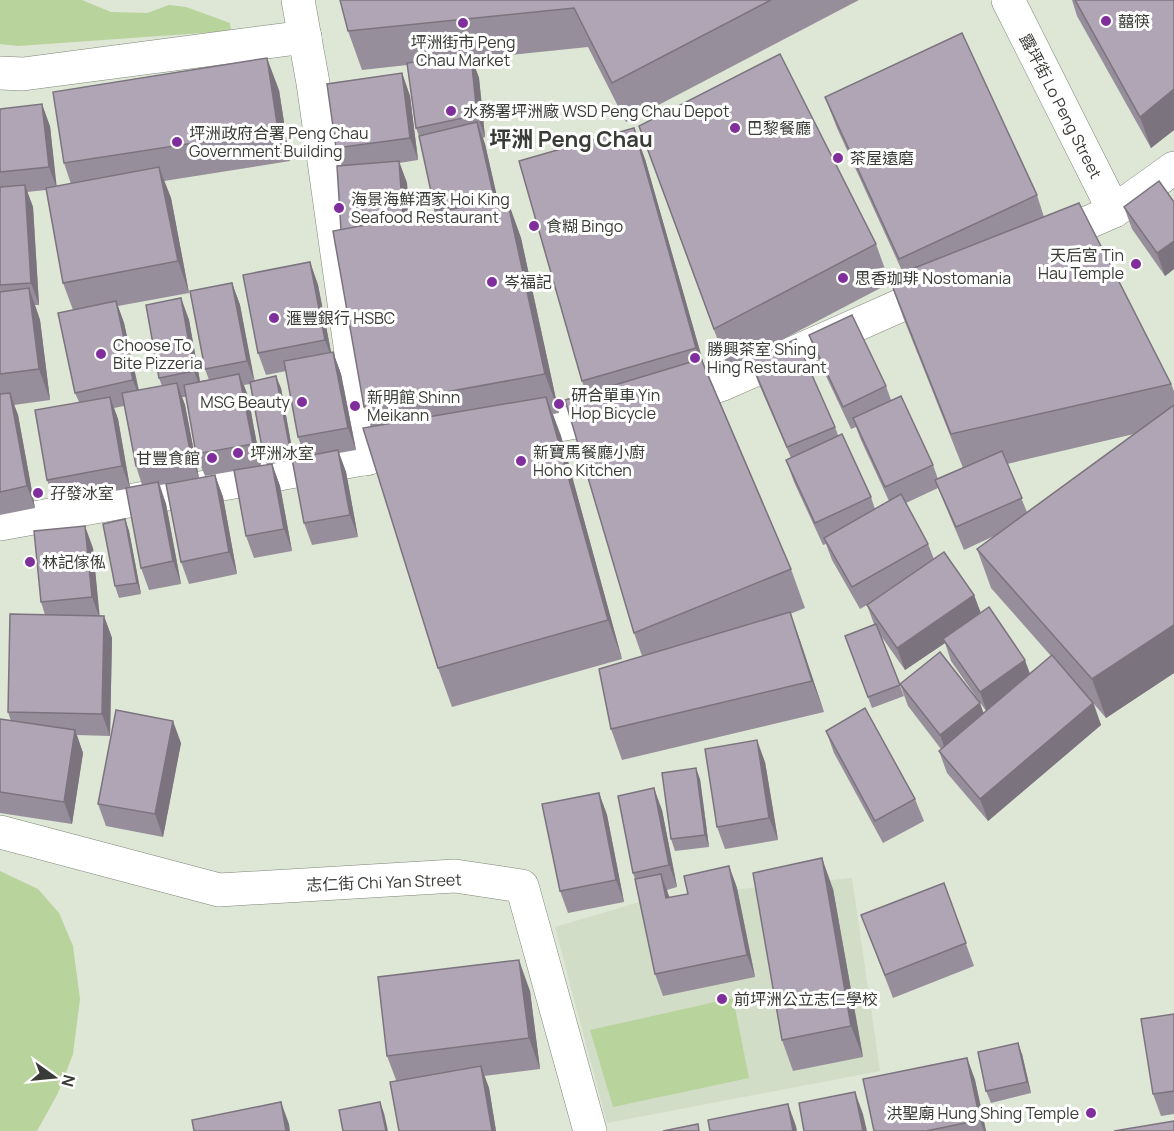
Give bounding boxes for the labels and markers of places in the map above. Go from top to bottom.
place label: 囍筷 [1118,10,1150,32]
marker: 囍筷 [1099,14,1113,28]
marker: 坪洲街市 Peng Chau Market [456,16,470,30]
place label: 坪洲街市 Peng Chau Market [411,31,515,71]
place label: 水務署坪洲廠 WSD Peng Chau Depot [463,100,729,122]
marker: 水務署坪洲廠 WSD Peng Chau Depot [444,104,458,118]
place label: 巴黎餐廳 [747,117,811,139]
marker: 巴黎餐廳 [728,121,742,135]
place label: 坪洲政府合署 Peng Chau Government Building [189,122,368,162]
marker: 坪洲政府合署 Peng Chau Government Building [170,135,184,149]
place label: 茶屋遠磨 [850,147,914,169]
marker: 茶屋遠磨 [831,151,845,165]
place label: 海景海鮮酒家 Hoi King Seafood Restaurant [351,188,510,228]
marker: 海景海鮮酒家 Hoi King Seafood Restaurant [332,201,346,215]
place label: 食糊 Bingo [546,215,623,237]
marker: 食糊 Bingo [527,219,541,233]
place label: 天后宮 Tin Hau Temple [1038,244,1124,284]
marker: 天后宮 Tin Hau Temple [1129,257,1143,271]
place label: 思香珈琲 Nostomania [855,267,1011,289]
place label: 岑福記 [504,271,552,293]
marker: 思香珈琲 Nostomania [836,271,850,285]
marker: 岑福記 [485,275,499,289]
place label: 滙豐銀行 HSBC [286,307,395,329]
marker: 滙豐銀行 HSBC [267,311,281,325]
place label: Choose To Bite Pizzeria [113,334,203,374]
place label: 勝興茶室 Shing Hing Restaurant [707,338,827,378]
marker: Choose To Bite Pizzeria [94,347,108,361]
marker: 勝興茶室 Shing Hing Restaurant [688,351,702,365]
place label: 研合單車 Yin Hop Bicycle [571,384,660,424]
place label: 新明館 Shinn Meikann [367,386,460,426]
place label: MSG Beauty [200,391,291,413]
marker: MSG Beauty [295,395,309,409]
marker: 研合單車 Yin Hop Bicycle [552,397,566,411]
marker: 新明館 Shinn Meikann [348,399,362,413]
place label: 新寶馬餐廳小廚 Hoho Kitchen [533,441,645,481]
place label: 坪洲冰室 [250,442,314,464]
marker: 坪洲冰室 [231,446,245,460]
place label: 甘豐食館 [136,447,200,469]
marker: 甘豐食館 [205,451,219,465]
marker: 新寶馬餐廳小廚 Hoho Kitchen [514,454,528,468]
place label: 孖發冰室 [50,482,114,504]
marker: 孖發冰室 [31,486,45,500]
place label: 林記傢俬 [42,551,106,573]
marker: 林記傢俬 [23,555,37,569]
place label: 前坪洲公立志仁學校 [734,988,878,1010]
marker: 前坪洲公立志仁學校 [715,992,729,1006]
place label: 洪聖廟 Hung Shing Temple [886,1102,1079,1124]
marker: 洪聖廟 Hung Shing Temple [1084,1106,1098,1120]

